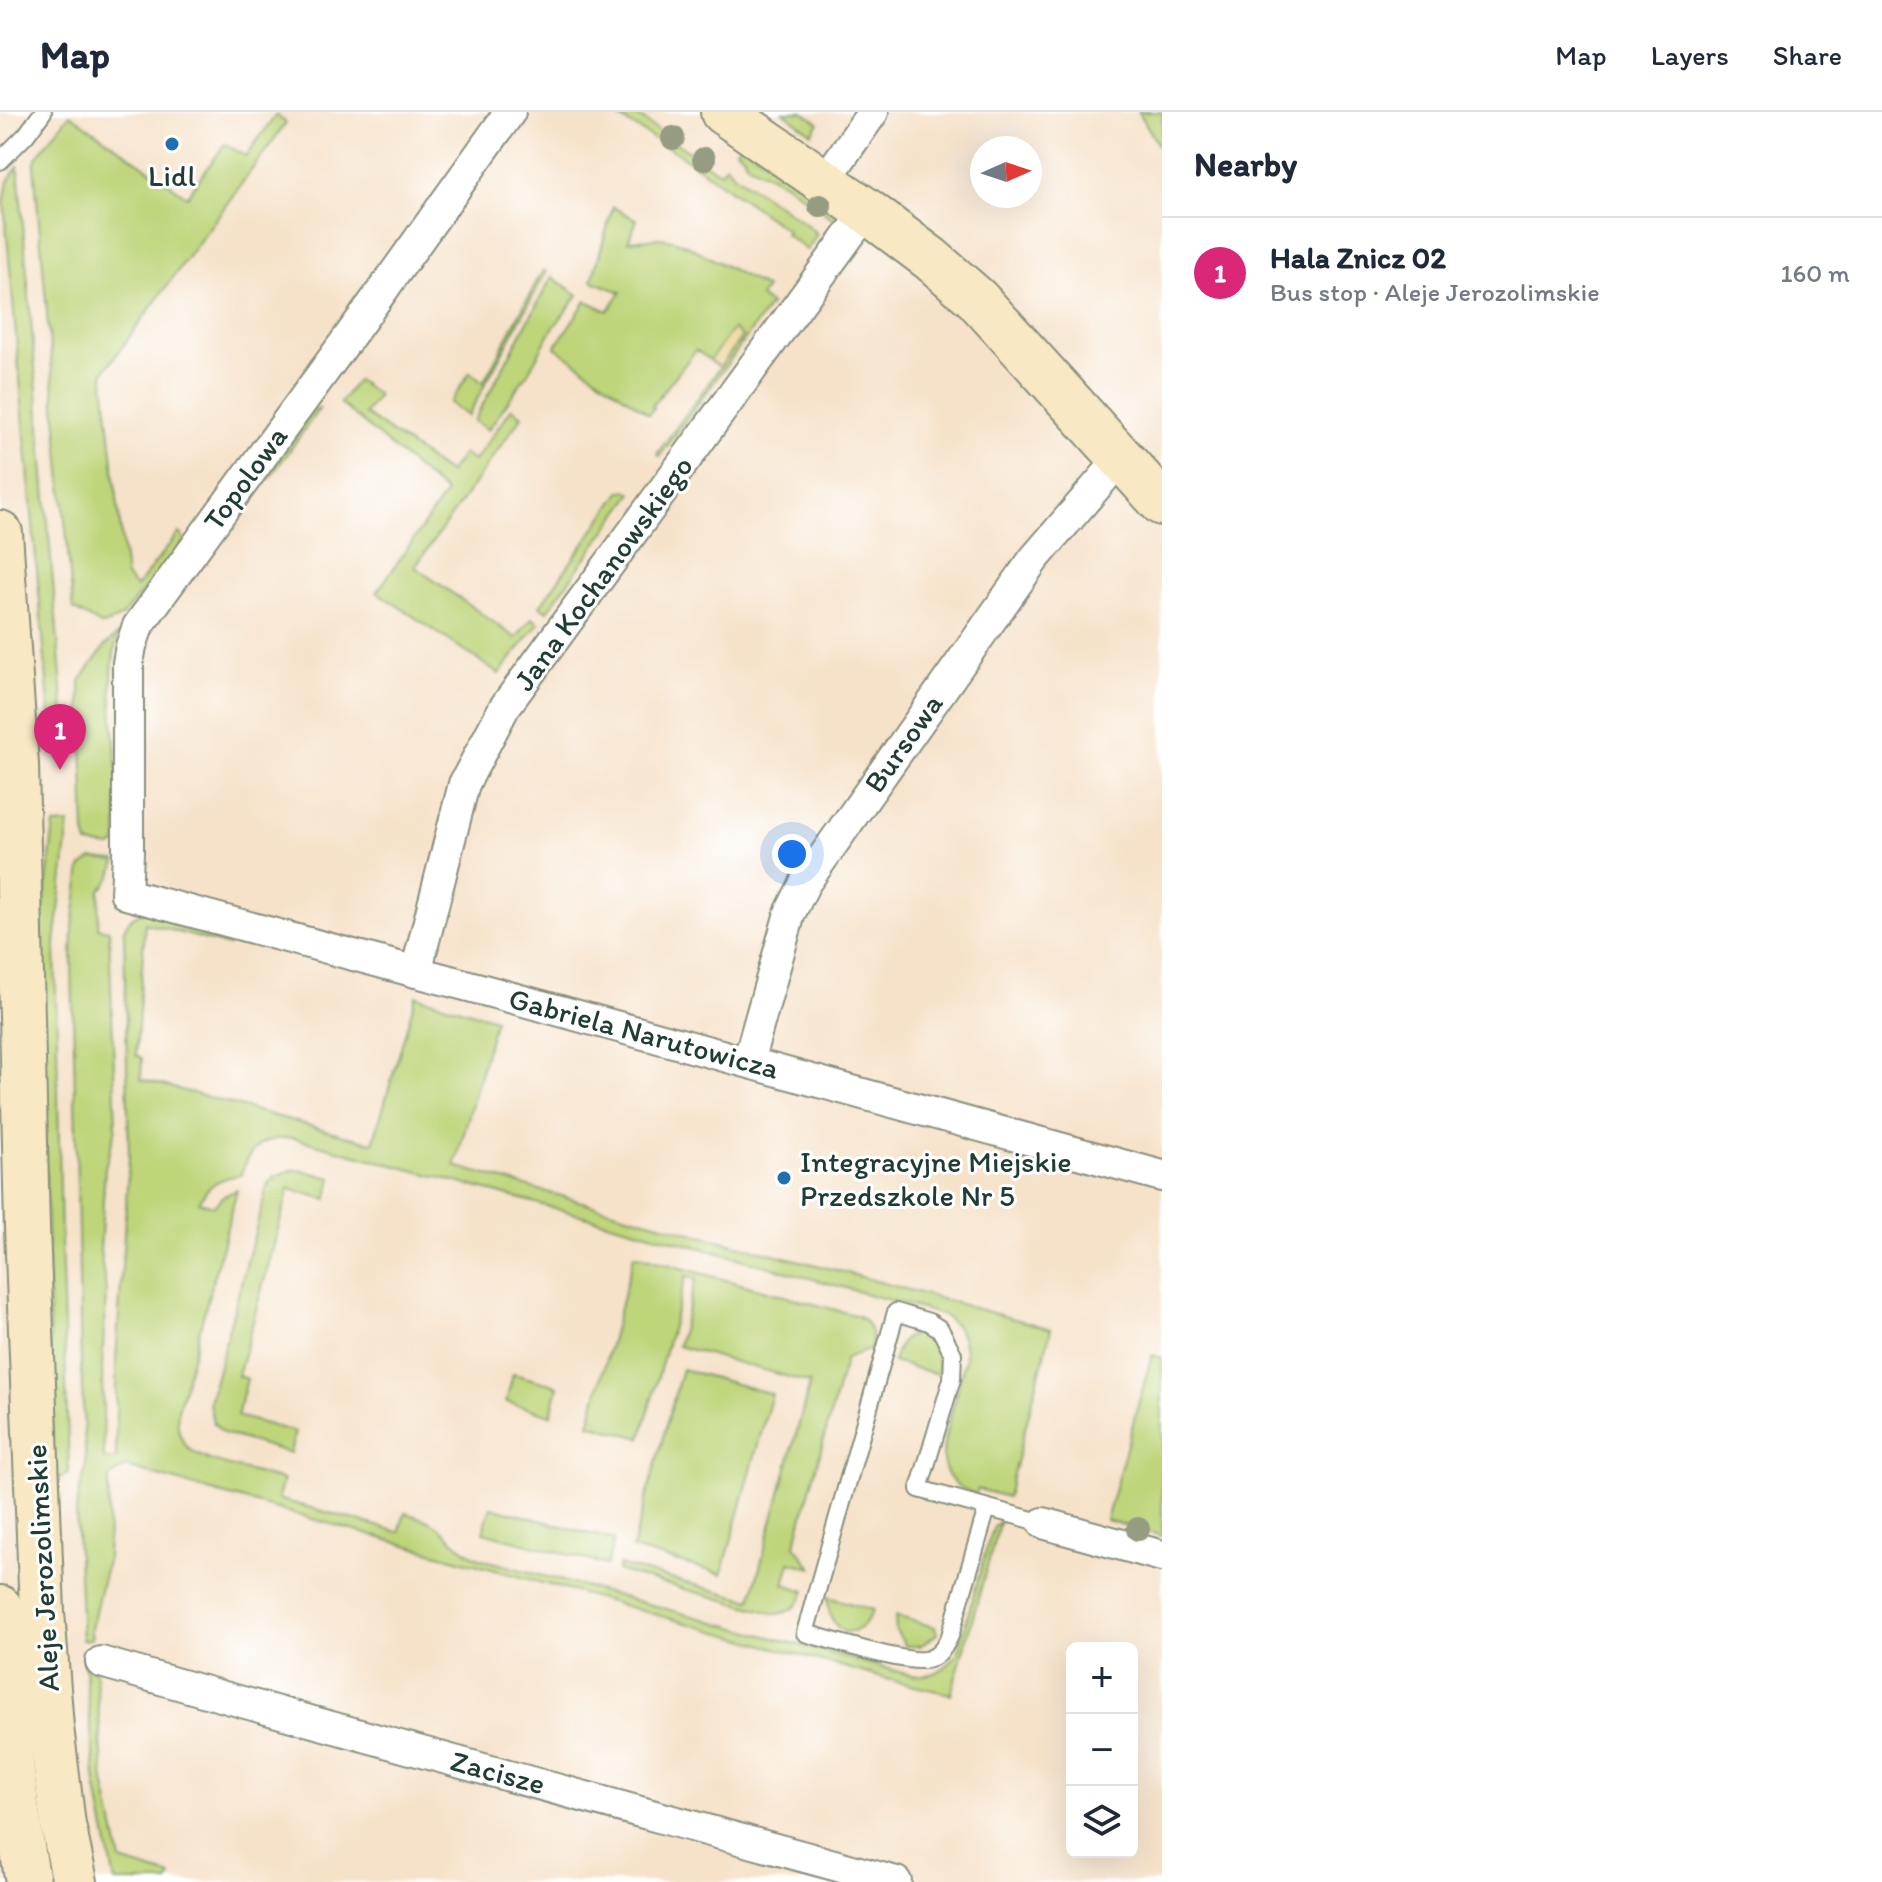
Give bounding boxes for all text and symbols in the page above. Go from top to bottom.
text: Map [40,32,110,78]
text: Map [1555,38,1607,72]
text: Layers [1651,38,1729,72]
text: Share [1773,38,1842,72]
marker: Lidl [163,135,181,153]
north arrow [970,136,1042,208]
text: Nearby [1194,144,1297,185]
place label: Lidl [148,157,196,194]
text: Hala Znicz 02 [1270,239,1446,276]
text: 1 [1214,257,1226,289]
text: 160 m [1780,257,1850,289]
text: Bus stop · Aleje Jerozolimskie [1270,276,1600,308]
street label: Topolowa [195,418,295,537]
street label: Jana Kochanowskiego [505,448,701,698]
street label: Bursowa [856,686,951,800]
pin: 1 [34,704,86,770]
your location [772,834,812,874]
street label: Gabriela Narutowicza [505,979,783,1087]
place label: Integracyjne Miejskie Przedszkole Nr 5 [800,1143,1072,1214]
marker: Integracyjne Miejskie Przedszkole Nr 5 [775,1169,793,1187]
street label: Aleje Jerozolimskie [17,1443,67,1693]
map controls [1066,1642,1138,1858]
button: + [1066,1642,1138,1714]
button: − [1066,1714,1138,1786]
street label: Zacisze [447,1742,549,1802]
button: layers [1066,1786,1138,1858]

